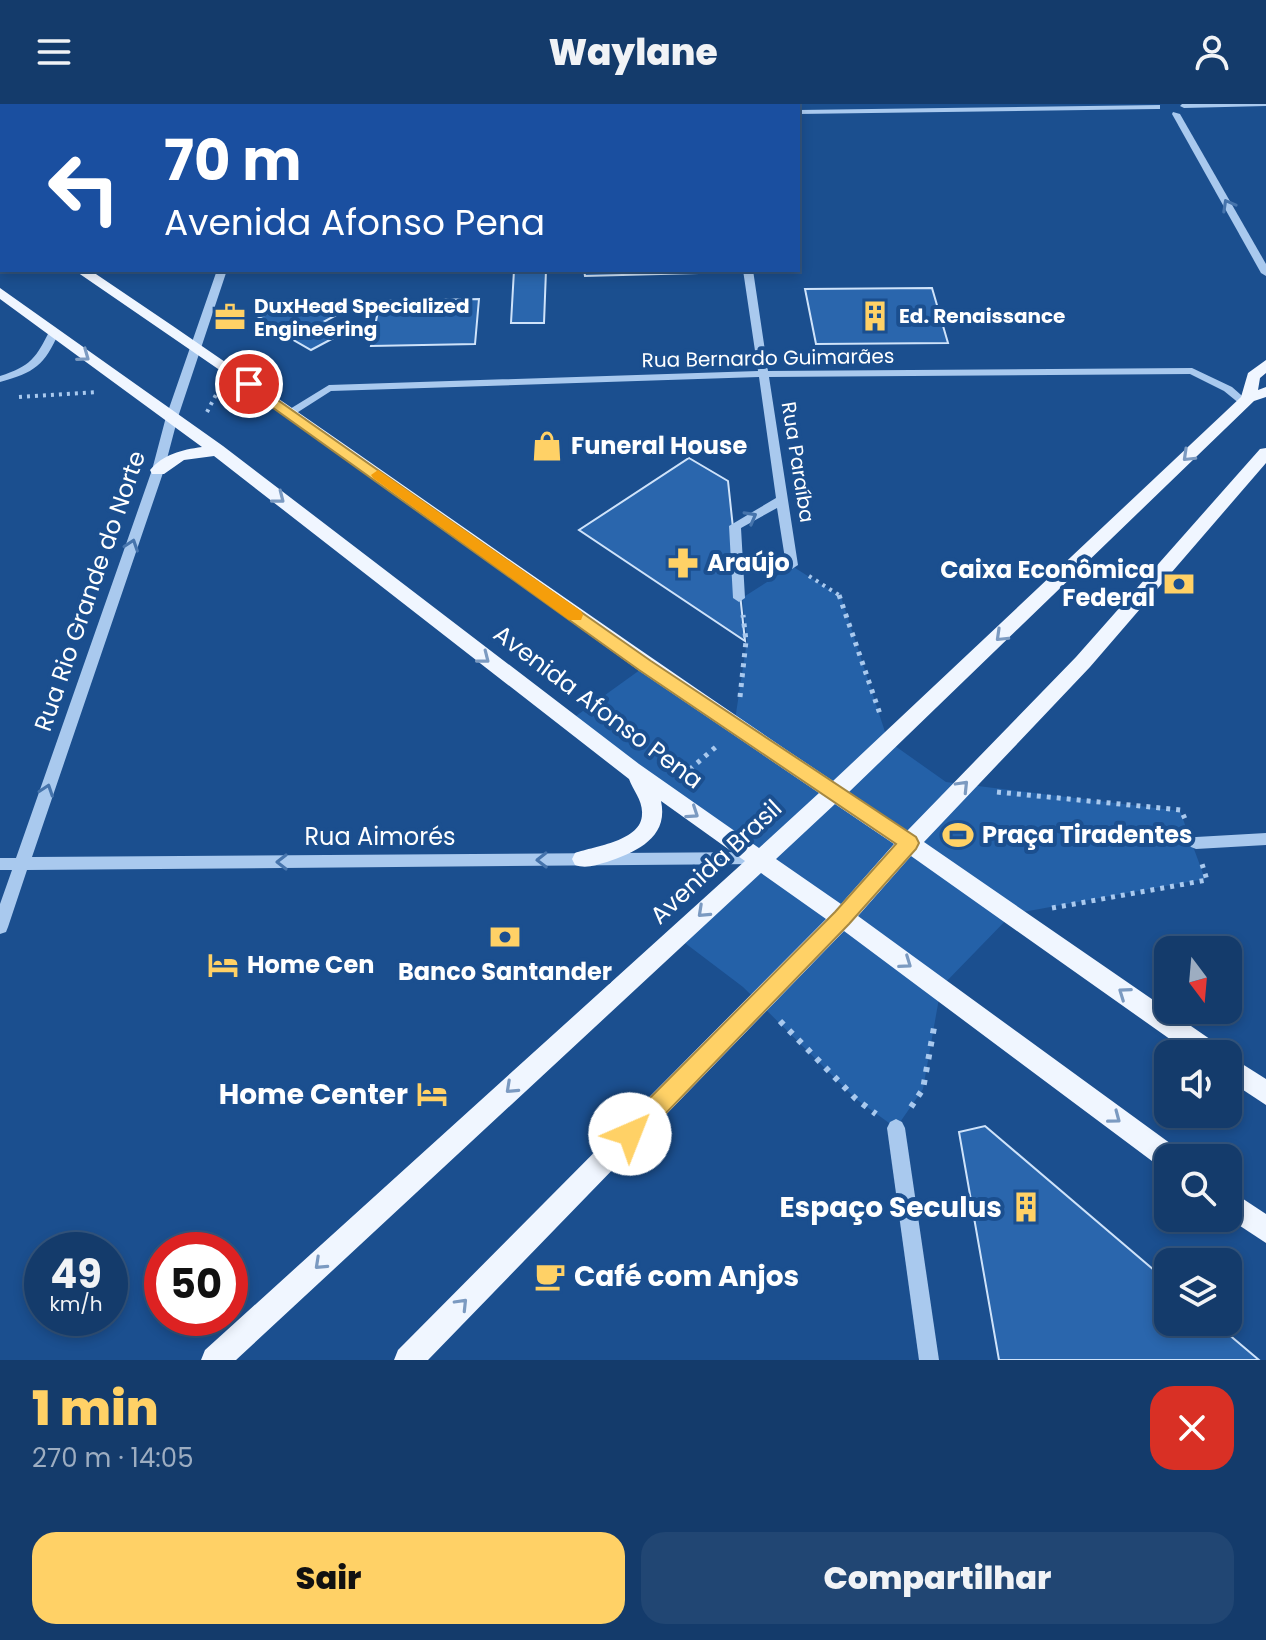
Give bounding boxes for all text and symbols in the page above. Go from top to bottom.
text: Waylane [548,27,718,78]
icon: menu [32,30,76,74]
icon: person [1190,30,1234,74]
text: 70 m [164,121,302,200]
icon: left [32,136,136,240]
text: Avenida Afonso Pena [164,197,545,248]
one-way arrow [1222,199,1238,214]
place label: DuxHead Specialized Engineering [254,292,470,343]
building icon: Ed. Renaissance [858,299,892,333]
office icon: DuxHead Specialized Engineering [213,300,247,334]
place label: Ed. Renaissance [899,302,1065,330]
street label: Rua Bernardo Guimarães [641,342,895,374]
one-way arrow [76,347,90,361]
pin [215,350,283,418]
icon: arrive [227,362,271,406]
street label: Rua Paraíba [775,400,821,524]
shop icon: Funeral House [530,429,564,463]
place label: Funeral House [571,429,747,462]
street label: Rua Rio Grande do Norte [26,446,153,735]
one-way arrow [1183,447,1197,461]
one-way arrow [270,489,285,503]
one-way arrow [742,511,757,527]
one-way arrow [123,538,139,552]
pharmacy icon: Araújo [666,546,700,580]
place label: Araújo [707,546,790,579]
place label: Caixa Econômica Federal [940,553,1155,614]
bank icon: Caixa Econômica Federal [1162,567,1196,601]
street label: Avenida Afonso Pena [487,617,710,796]
one-way arrow [996,627,1010,642]
one-way arrow [475,648,490,662]
one-way arrow [953,781,967,796]
one-way arrow [37,784,54,798]
street label: Avenida Brasil [643,792,789,931]
one-way arrow [684,803,698,818]
sports icon: Praça Tiradentes [941,818,975,852]
place label: Praça Tiradentes [982,818,1192,851]
street label: Rua Aimorés [304,820,456,853]
one-way arrow [535,851,548,869]
one-way arrow [275,853,288,871]
one-way arrow [697,902,712,916]
bank icon: Banco Santander [488,920,522,954]
north arrow [1154,936,1242,1024]
map controls [1154,936,1242,1336]
hotel icon: Home Cen [206,948,240,982]
place label: Home Cen [247,948,374,981]
one-way arrow [897,953,912,968]
place label: Banco Santander [398,955,612,988]
one-way arrow [1118,988,1132,1003]
button: sound [1154,1040,1242,1128]
place label: Home Center [219,1075,408,1114]
hotel icon: Home Center [415,1077,449,1111]
one-way arrow [506,1078,521,1092]
position arrow [588,1092,672,1176]
one-way arrow [1106,1108,1121,1122]
button: search [1154,1144,1242,1232]
place label: Espaço Seculus [779,1188,1002,1227]
building icon: Espaço Seculus [1009,1190,1043,1224]
speed limit sign: 50 [144,1232,248,1336]
text: 49 [50,1246,102,1302]
button: layers [1154,1248,1242,1336]
one-way arrow [315,1254,329,1269]
place label: Café com Anjos [574,1257,799,1296]
cafe icon: Café com Anjos [533,1259,567,1293]
text: km/h [49,1290,103,1318]
one-way arrow [453,1299,467,1313]
text: 1 min [32,1375,159,1442]
button: close [1150,1386,1234,1470]
text: 270 m · 14:05 [32,1440,193,1476]
button: Sair [32,1532,625,1624]
button: Compartilhar [641,1532,1234,1624]

